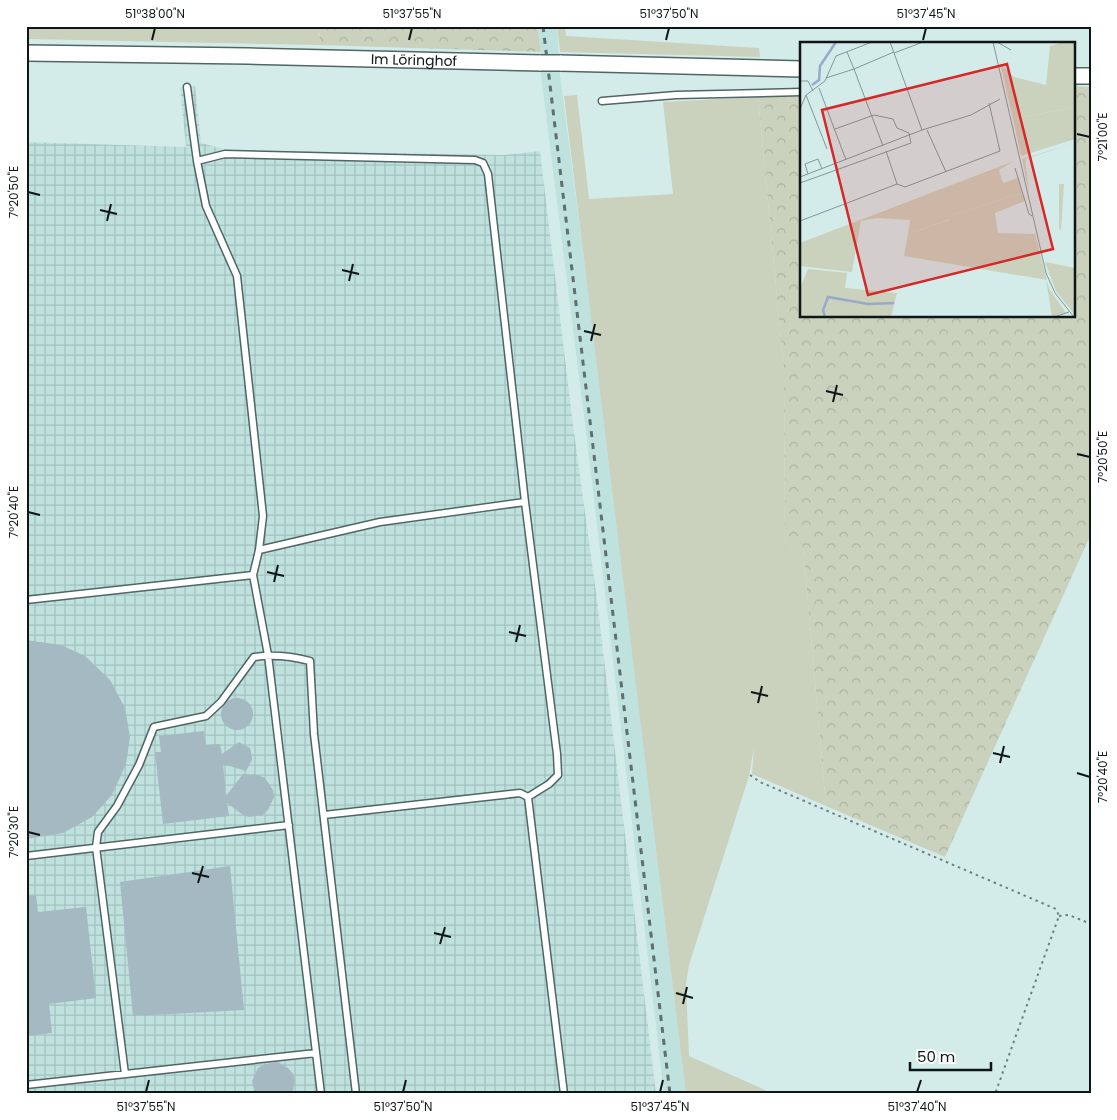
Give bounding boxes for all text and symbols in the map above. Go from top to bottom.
text: 51°38'00"N [125,5,185,22]
text: 51°37'55"N [383,5,441,22]
text: 51°37'50"N [640,5,698,22]
text: 51°37'45"N [897,5,955,22]
inset map [800,42,1074,318]
street label: Im Löringhof [371,49,458,71]
text: 7°21'00"E [1094,113,1111,161]
text: 7°20'50"E [5,166,22,218]
text: 7°20'50"E [1094,431,1111,483]
text: 7°20'40"E [5,486,22,538]
text: 7°20'40"E [1094,751,1111,803]
text: 7°20'30"E [5,806,22,858]
scale bar [910,1040,991,1072]
text: 50 m [917,1046,955,1067]
text: 51°37'55"N [117,1098,175,1115]
text: 51°37'50"N [374,1098,432,1115]
text: 51°37'45"N [631,1098,689,1115]
text: 51°37'40"N [888,1098,946,1115]

